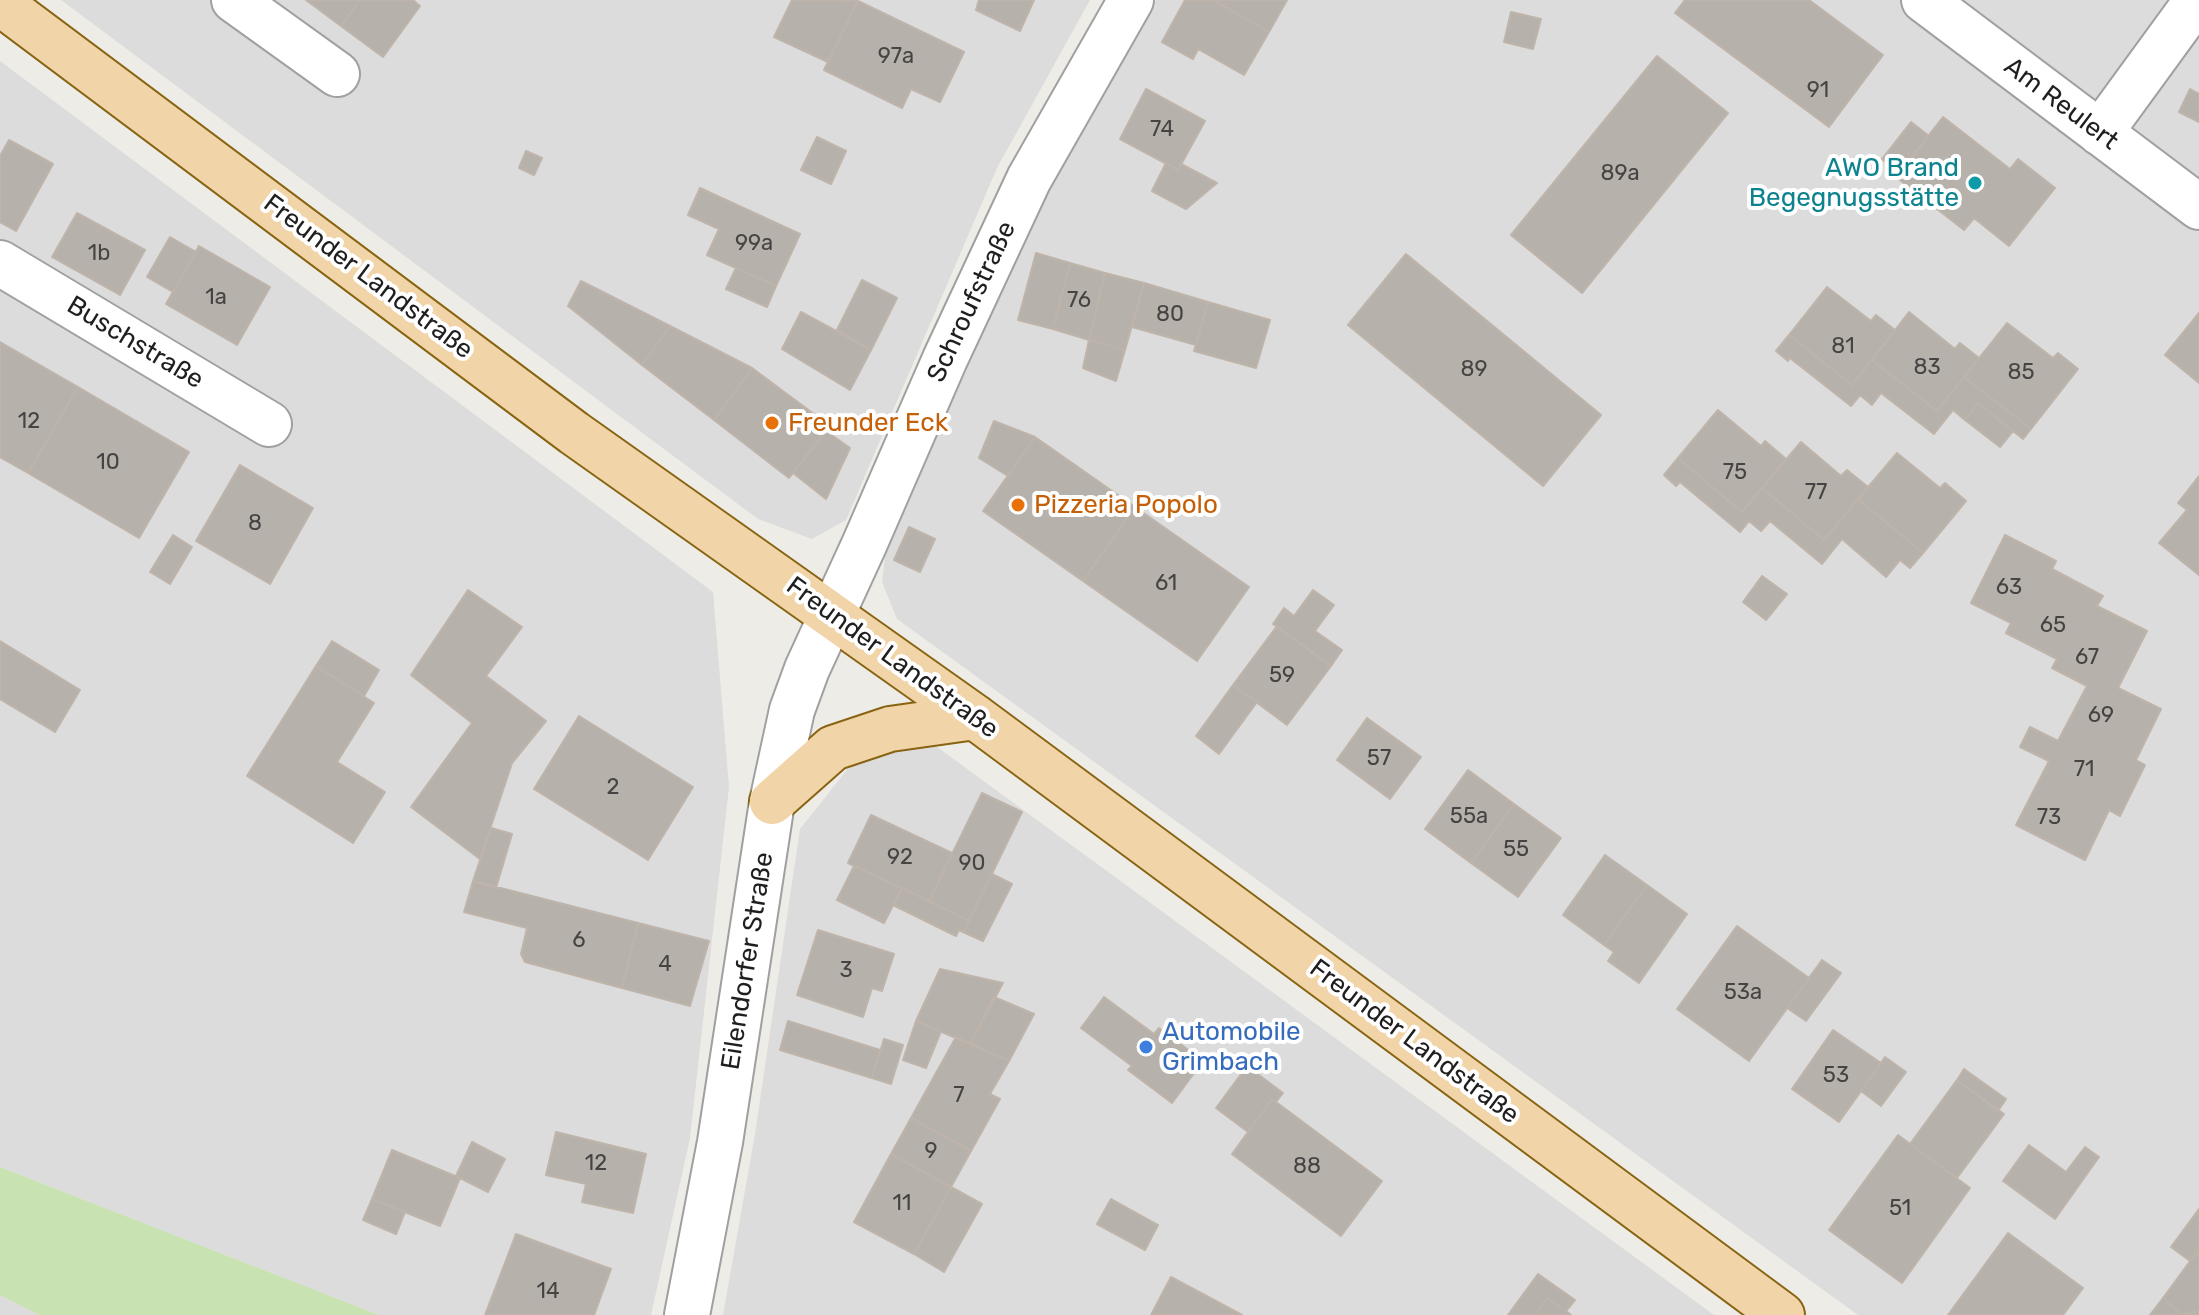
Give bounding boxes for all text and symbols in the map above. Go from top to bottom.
house number: 97a [878,44,914,70]
street label: Am Reulert [1998,51,2124,157]
house number: 91 [1807,78,1829,104]
house number: 74 [1150,117,1174,143]
place label: AWO Brand Begegnugsstätte [1749,152,1959,214]
house number: 89a [1600,161,1640,187]
marker: AWO Brand Begegnugsstätte [1966,174,1984,192]
street label: Freunder Landstraße [257,188,479,366]
street label: Schroufstraße [921,217,1023,387]
house number: 99a [735,231,773,257]
house number: 1b [88,241,110,267]
house number: 1a [205,285,227,311]
house number: 76 [1067,288,1091,314]
street label: Buschstraße [61,290,209,396]
house number: 80 [1156,302,1184,328]
house number: 81 [1831,334,1855,360]
house number: 83 [1913,355,1941,381]
house number: 89 [1460,357,1488,383]
house number: 85 [2007,360,2035,386]
place label: Freunder Eck [788,407,948,439]
house number: 12 [18,409,40,435]
marker: Freunder Eck [763,414,781,432]
house number: 10 [96,450,120,476]
house number: 75 [1723,460,1747,486]
house number: 77 [1805,480,1827,506]
place label: Pizzeria Popolo [1034,489,1218,521]
marker: Pizzeria Popolo [1009,496,1027,514]
house number: 8 [248,511,262,537]
street label: Freunder Landstraße [780,571,1004,745]
house number: 61 [1155,571,1177,597]
house number: 63 [1996,575,2022,601]
house number: 65 [2040,613,2066,639]
house number: 67 [2075,645,2099,671]
house number: 59 [1269,663,1295,689]
house number: 69 [2088,703,2114,729]
house number: 57 [1367,746,1391,772]
house number: 71 [2074,757,2094,783]
house number: 2 [607,775,619,801]
house number: 55a [1450,804,1488,830]
house number: 73 [2037,805,2061,831]
house number: 55 [1503,837,1529,863]
house number: 92 [887,845,913,871]
street label: Eilendorfer Straße [715,850,781,1072]
house number: 90 [958,851,986,877]
house number: 6 [572,928,586,954]
house number: 4 [658,952,672,978]
street label: Freunder Landstraße [1303,953,1525,1131]
house number: 3 [839,958,853,984]
house number: 53a [1724,980,1762,1006]
place label: Automobile Grimbach [1162,1016,1301,1078]
marker: Automobile Grimbach [1137,1038,1155,1056]
house number: 53 [1823,1063,1849,1089]
house number: 7 [953,1083,965,1109]
house number: 9 [924,1139,938,1165]
house number: 12 [585,1151,607,1177]
house number: 88 [1293,1154,1321,1180]
house number: 11 [893,1191,911,1217]
house number: 51 [1889,1196,1911,1222]
house number: 14 [536,1279,560,1305]

